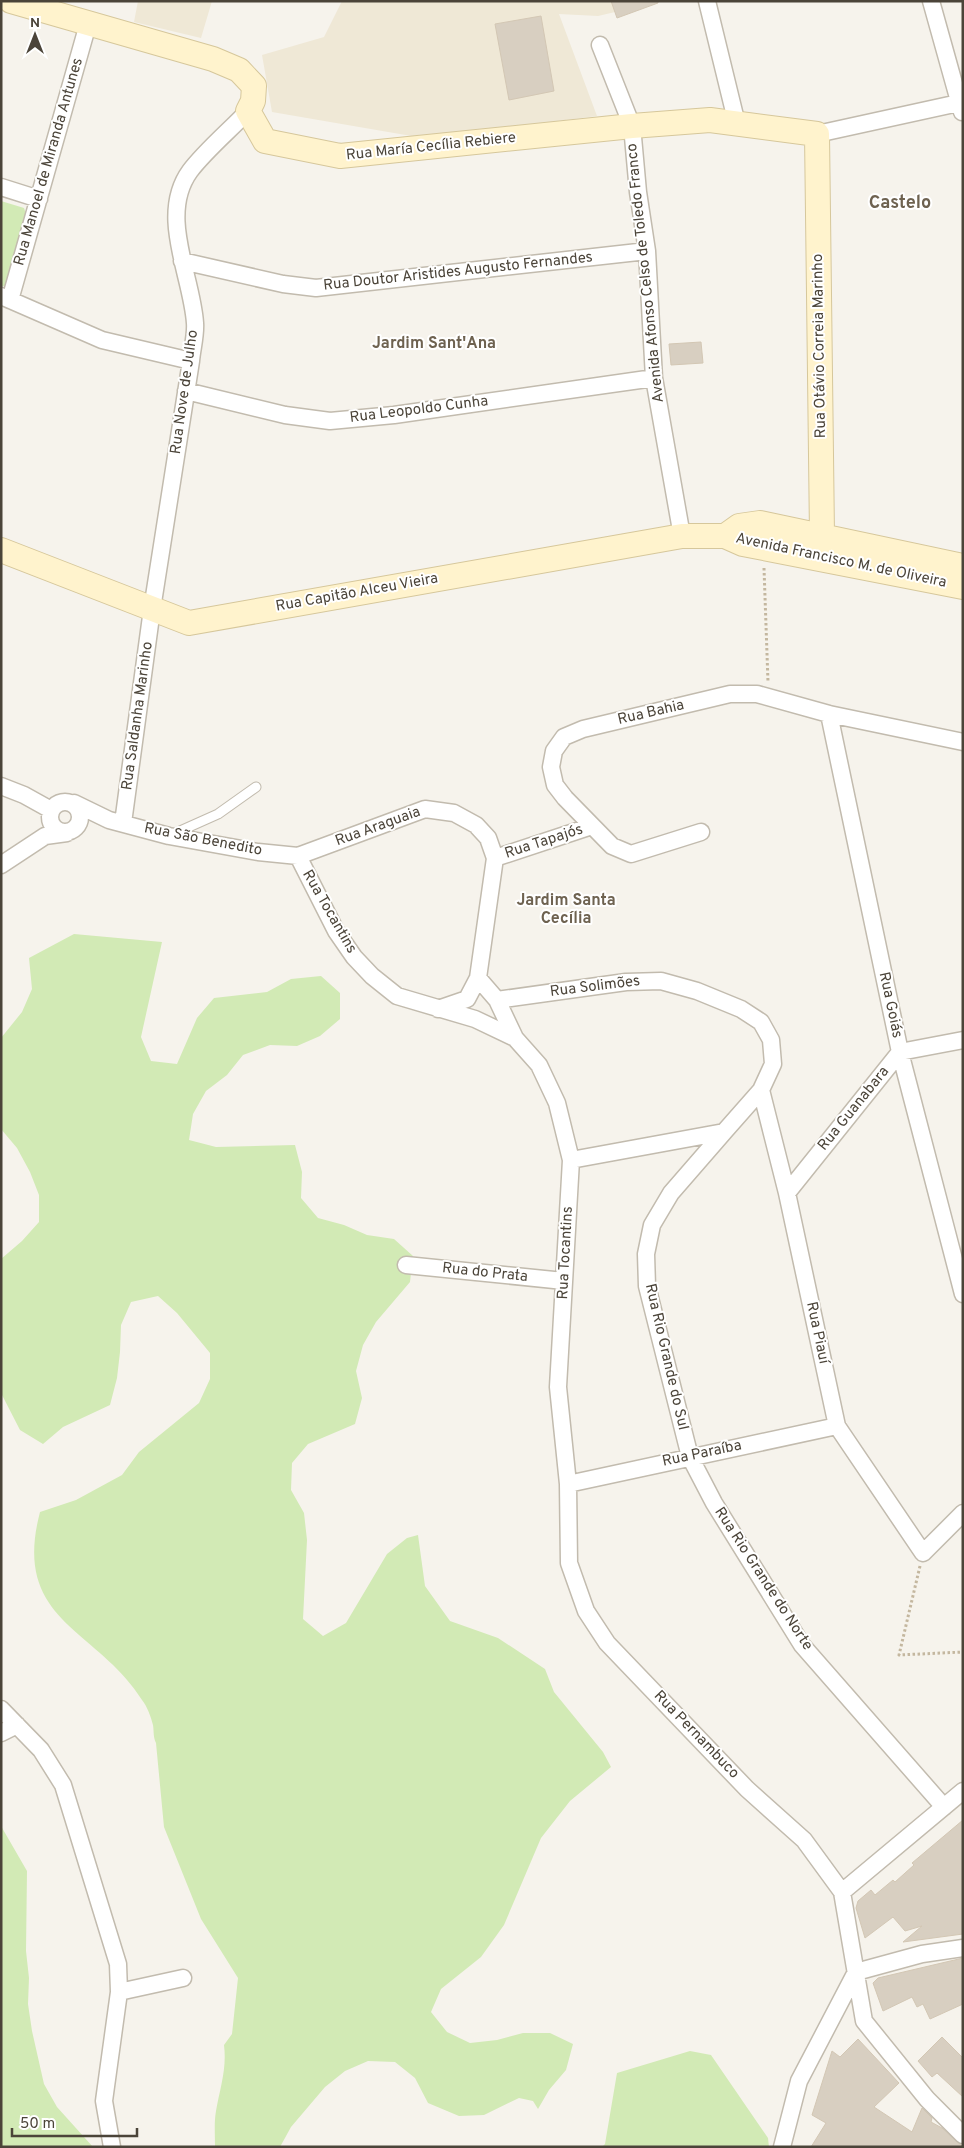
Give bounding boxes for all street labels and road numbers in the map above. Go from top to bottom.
street label: Rua Manoel de Miranda Antunes [10,56,88,268]
street label: Rua María Cecília Rebiere [345,129,517,165]
street label: Avenida Afonso Celso de Toledo Franco [623,142,669,404]
street label: Rua Doutor Aristides Augusto Fernandes [322,248,594,296]
street label: Rua Otávio Correia Marinho [809,254,831,438]
street label: Rua Nove de Julho [167,329,203,455]
street label: Rua Leopoldo Cunha [349,392,489,428]
street label: Avenida Francisco M. de Oliveira [734,529,948,593]
street label: Rua Capitão Alceu Vieira [274,569,440,617]
street label: Rua Saldanha Marinho [118,640,158,792]
street label: Rua Bahia [616,696,686,730]
street label: Rua Araguaia [333,803,423,851]
street label: Rua São Benedito [142,819,264,861]
street label: Rua Tapajós [502,820,586,864]
street label: Rua Tocantins [297,867,361,957]
street label: Rua Goiás [874,970,906,1040]
street label: Rua Solimões [549,972,641,1002]
street label: Rua Guanabara [814,1063,894,1155]
street label: Rua Tocantins [554,1206,578,1300]
street label: Rua do Prata [441,1259,529,1287]
street label: Rua Rio Grande do Sul [640,1282,692,1432]
street label: Rua Piauí [801,1300,833,1367]
street label: Rua Paraíba [661,1436,743,1472]
street label: Rua Rio Grande do Norte [710,1504,816,1654]
street label: Rua Pernambuco [649,1687,743,1783]

